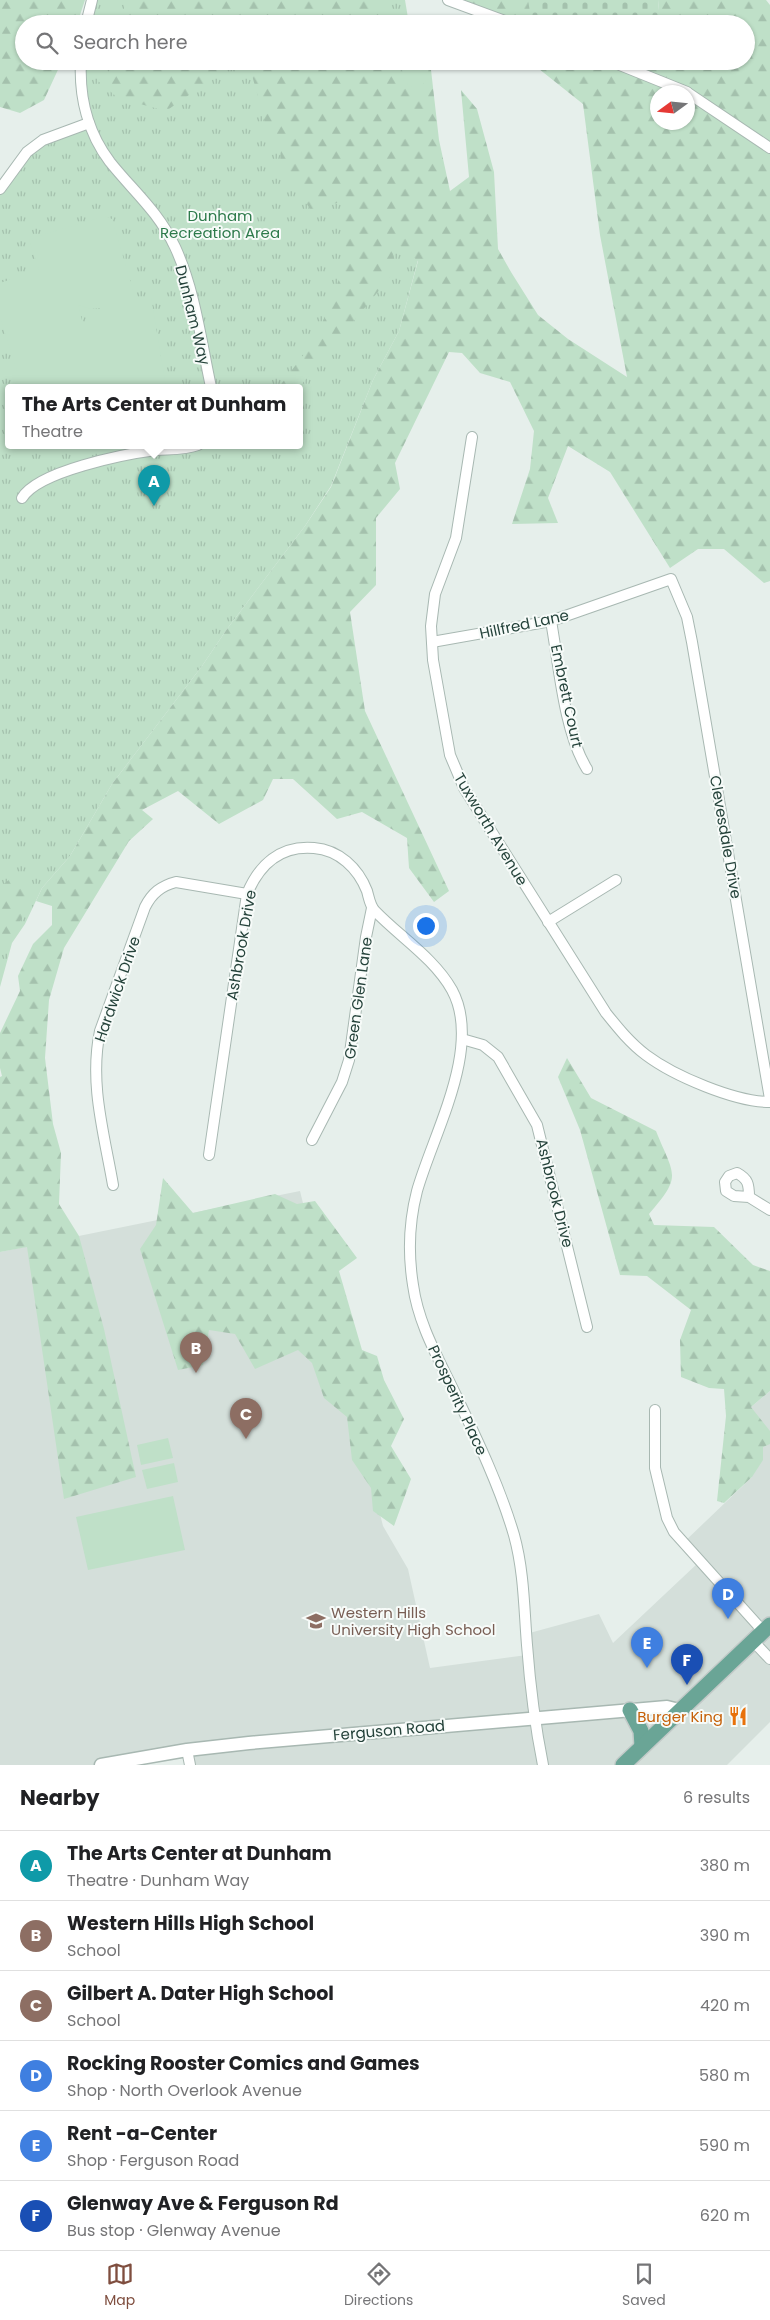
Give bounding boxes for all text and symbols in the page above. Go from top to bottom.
search box [15,15,755,70]
icon: search [33,29,61,57]
text: Search here [73,29,187,56]
north arrow [650,85,695,130]
park label: Dunham Recreation Area [160,205,280,243]
street label: Dunham Way [170,263,216,368]
popup [5,384,303,449]
text: The Arts Center at Dunham [22,391,286,418]
text: Theatre [22,420,83,443]
pin: A [138,465,170,506]
street label: Hillfred Lane [477,604,571,644]
street label: Embrett Court [546,642,588,750]
street label: Tuxworth Avenue [449,769,533,889]
street label: Clevesdale Drive [705,774,747,900]
street label: Ashbrook Drive [221,888,261,1002]
your location [413,913,439,939]
street label: Hardwick Drive [89,933,145,1045]
street label: Green Glen Lane [339,936,377,1060]
street label: Ashbrook Drive [531,1136,579,1250]
pin: B [180,1332,212,1373]
street label: Prosperity Place [423,1342,493,1458]
pin: C [230,1398,262,1439]
pin: D [712,1578,744,1619]
place label: Western Hills University High School [331,1602,495,1640]
school or university icon: Western Hills University High School [305,1610,327,1632]
pin: E [631,1627,663,1668]
pin: F [671,1644,703,1685]
restaurant icon: Burger King [727,1705,749,1727]
place label: Burger King [637,1706,723,1727]
street label: Ferguson Road [332,1715,446,1745]
text: Nearby [20,1783,100,1812]
text: 6 results [683,1786,750,1809]
text: The Arts Center at Dunham [67,1840,332,1867]
text: A [30,1854,42,1877]
text: 380 m [700,1854,750,1877]
text: Theatre · Dunham Way [67,1869,249,1892]
text: Western Hills High School [67,1910,314,1937]
text: B [31,1924,41,1947]
text: 390 m [700,1924,750,1947]
text: School [67,1939,121,1962]
text: Gilbert A. Dater High School [67,1980,334,2007]
text: C [30,1994,42,2017]
text: 420 m [700,1994,750,2017]
text: School [67,2009,121,2032]
text: Rocking Rooster Comics and Games [67,2050,420,2077]
text: D [30,2064,42,2087]
text: 580 m [699,2064,750,2087]
text: Shop · North Overlook Avenue [67,2079,302,2102]
text: Rent -a-Center [67,2120,217,2147]
text: E [32,2134,40,2157]
text: 590 m [699,2134,750,2157]
text: Shop · Ferguson Road [67,2149,239,2172]
text: Glenway Ave & Ferguson Rd [67,2190,339,2217]
text: F [32,2204,40,2227]
text: 620 m [700,2204,750,2227]
text: Bus stop · Glenway Avenue [67,2219,281,2242]
tab: Map [104,2260,135,2311]
tab: Directions [344,2260,413,2311]
tab: Saved [622,2260,666,2311]

